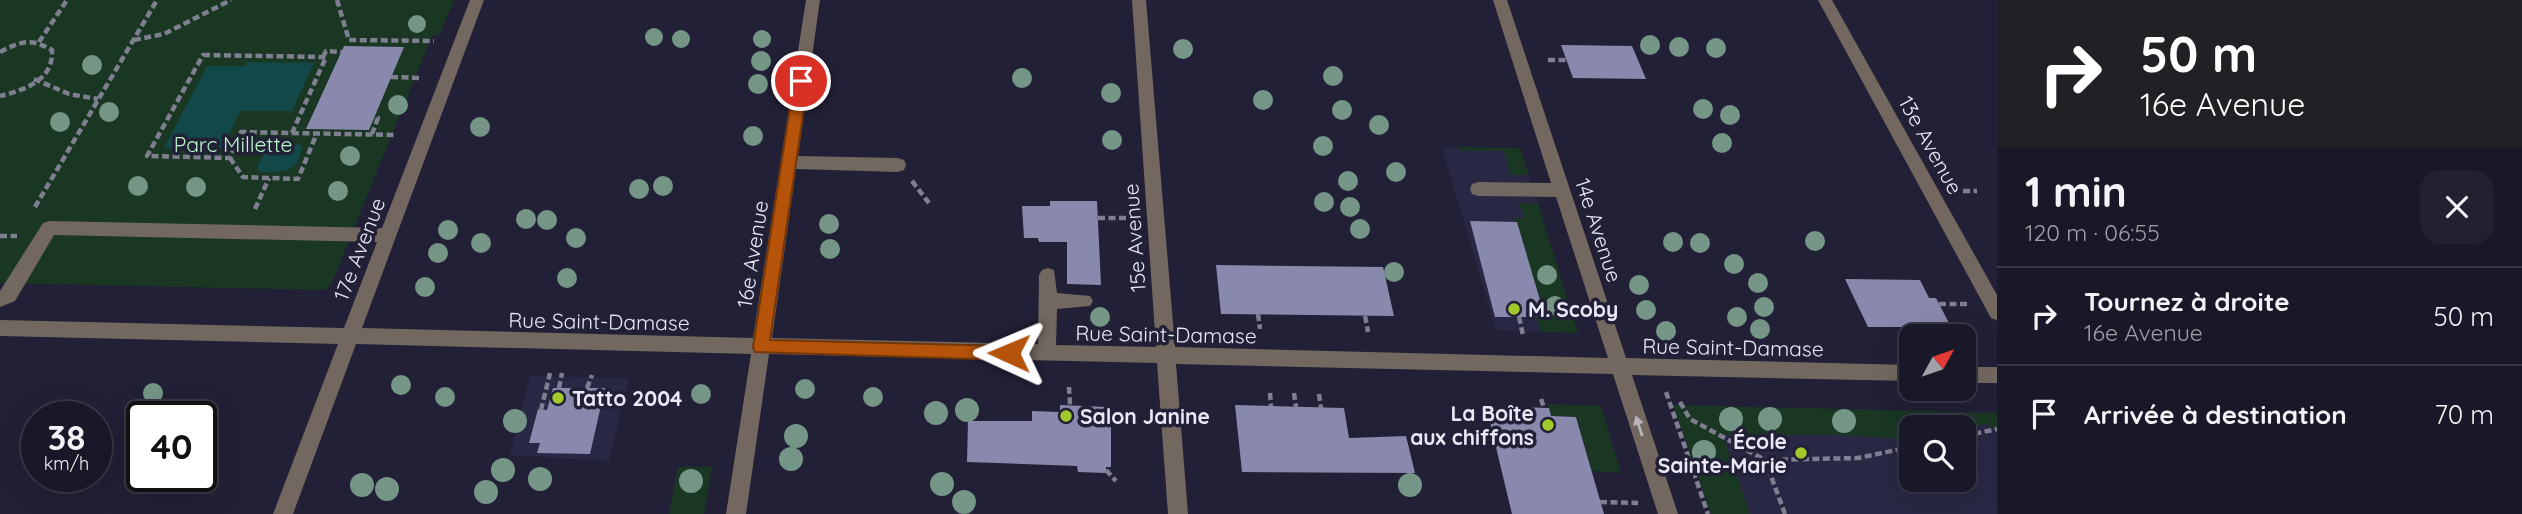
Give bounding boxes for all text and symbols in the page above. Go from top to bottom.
text: 50 m [2140,23,2257,84]
icon: right [2025,28,2116,119]
pin [771,51,831,111]
icon: arrive [782,62,820,100]
text: 16e Avenue [2140,84,2305,124]
street label: 13e Avenue [1893,91,1969,199]
park label: Parc Millette [174,131,292,157]
text: 1 min [2025,165,2127,218]
button: close [2420,170,2494,244]
street label: 14e Avenue [1570,175,1628,285]
street label: 15e Avenue [1117,183,1151,293]
street label: 17e Avenue [328,194,390,304]
street label: 16e Avenue [731,198,773,310]
text: 120 m · 06:55 [2025,218,2160,247]
text: Tournez à droite [2084,285,2289,318]
place label: M. Scoby [1528,296,1618,322]
icon: right [2025,297,2063,335]
text: 50 m [2434,300,2494,333]
marker: M. Scoby [1506,301,1522,317]
street label: Rue Saint-Damase [508,306,690,336]
position arrow [972,316,1046,390]
text: 16e Avenue [2084,318,2203,347]
street label: Rue Saint-Damase [1075,319,1257,349]
north arrow [1899,324,1976,401]
map controls [1899,324,1976,492]
street label: Rue Saint-Damase [1642,332,1824,362]
place label: Tatto 2004 [572,385,682,411]
marker: Tatto 2004 [550,390,566,406]
icon: arrive [2025,395,2063,433]
text: Arrivée à destination [2084,398,2347,431]
text: 70 m [2434,398,2494,431]
place label: La Boîte aux chiffons [1410,400,1534,450]
speed limit sign: 40 [126,401,217,492]
place label: Salon Janine [1080,403,1210,429]
marker: Salon Janine [1058,408,1074,424]
text: 38 [48,415,85,459]
one-way arrow [1633,415,1644,436]
button: search [1899,415,1976,492]
marker: La Boîte aux chiffons [1540,417,1556,433]
place label: École Sainte-Marie [1658,428,1787,478]
marker: École Sainte-Marie [1793,445,1809,461]
text: km/h [44,452,89,475]

